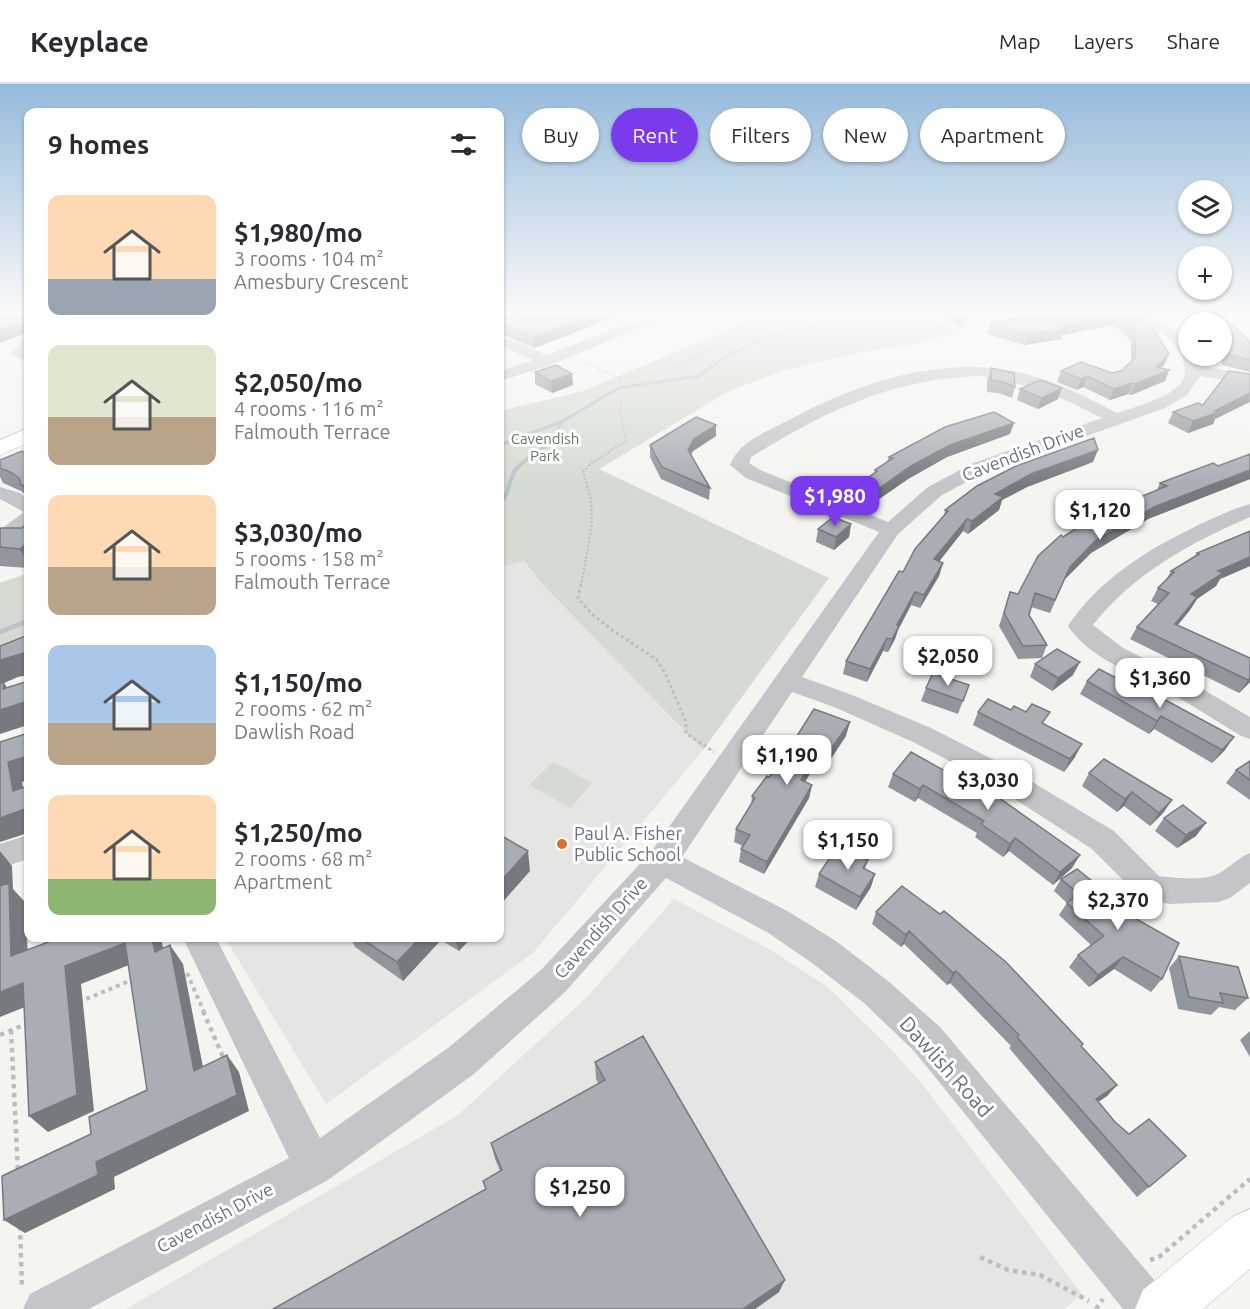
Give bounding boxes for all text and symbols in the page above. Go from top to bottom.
text: Keyplace [30,26,149,57]
text: Map [999,29,1040,53]
text: Layers [1073,29,1134,53]
text: Share [1167,29,1220,53]
chip: Buy [522,108,599,162]
chip: Rent [611,108,698,162]
chip: Filters [710,108,811,162]
chip: New [823,108,908,162]
chip: Apartment [920,108,1065,162]
icon: filters [447,128,480,161]
text: 9 homes [48,130,149,159]
map controls [1178,180,1232,366]
button: layers [1178,180,1232,234]
text: $1,980/mo [234,218,363,247]
icon: home [96,219,168,291]
button: + [1178,246,1232,300]
text: 3 rooms · 104 m² [234,247,384,270]
text: Amesbury Crescent [234,270,408,293]
button: − [1178,312,1232,366]
text: $2,050/mo [234,368,363,397]
icon: home [96,369,168,441]
text: 4 rooms · 116 m² [234,397,384,420]
text: Falmouth Terrace [234,420,390,443]
street label: Cavendish Drive [959,420,1086,485]
park label: Cavendish Park [511,430,579,464]
pin: $1,980 [786,476,884,527]
text: $1,980 [804,484,866,507]
pin: $1,120 [1051,490,1149,541]
text: $1,120 [1069,498,1131,521]
text: $3,030/mo [234,518,363,547]
icon: home [96,519,168,591]
text: 5 rooms · 158 m² [234,547,384,570]
text: Falmouth Terrace [234,570,390,593]
pin: $2,050 [899,636,997,687]
text: $2,050 [917,644,979,667]
pin: $1,360 [1111,658,1209,709]
text: $1,360 [1129,666,1191,689]
text: $1,150/mo [234,668,363,697]
icon: home [96,669,168,741]
text: 2 rooms · 62 m² [234,697,372,720]
text: Dawlish Road [234,720,355,743]
pin: $1,190 [738,735,836,786]
text: $1,190 [756,743,818,766]
pin: $3,030 [939,760,1037,811]
text: $3,030 [957,768,1019,791]
text: $1,250/mo [234,818,363,847]
icon: home [96,819,168,891]
pin: $1,150 [799,820,897,871]
place label: Paul A. Fisher Public School [574,823,683,864]
text: $1,150 [817,828,879,851]
marker: Paul A. Fisher Public School [555,837,569,851]
text: 2 rooms · 68 m² [234,847,372,870]
text: Apartment [234,870,332,893]
street label: Cavendish Drive [550,873,651,982]
pin: $2,370 [1069,880,1167,931]
text: $2,370 [1087,888,1149,911]
street label: Dawlish Road [895,1011,998,1121]
pin: $1,250 [531,1167,629,1218]
text: $1,250 [549,1175,611,1198]
street label: Cavendish Drive [153,1178,276,1256]

